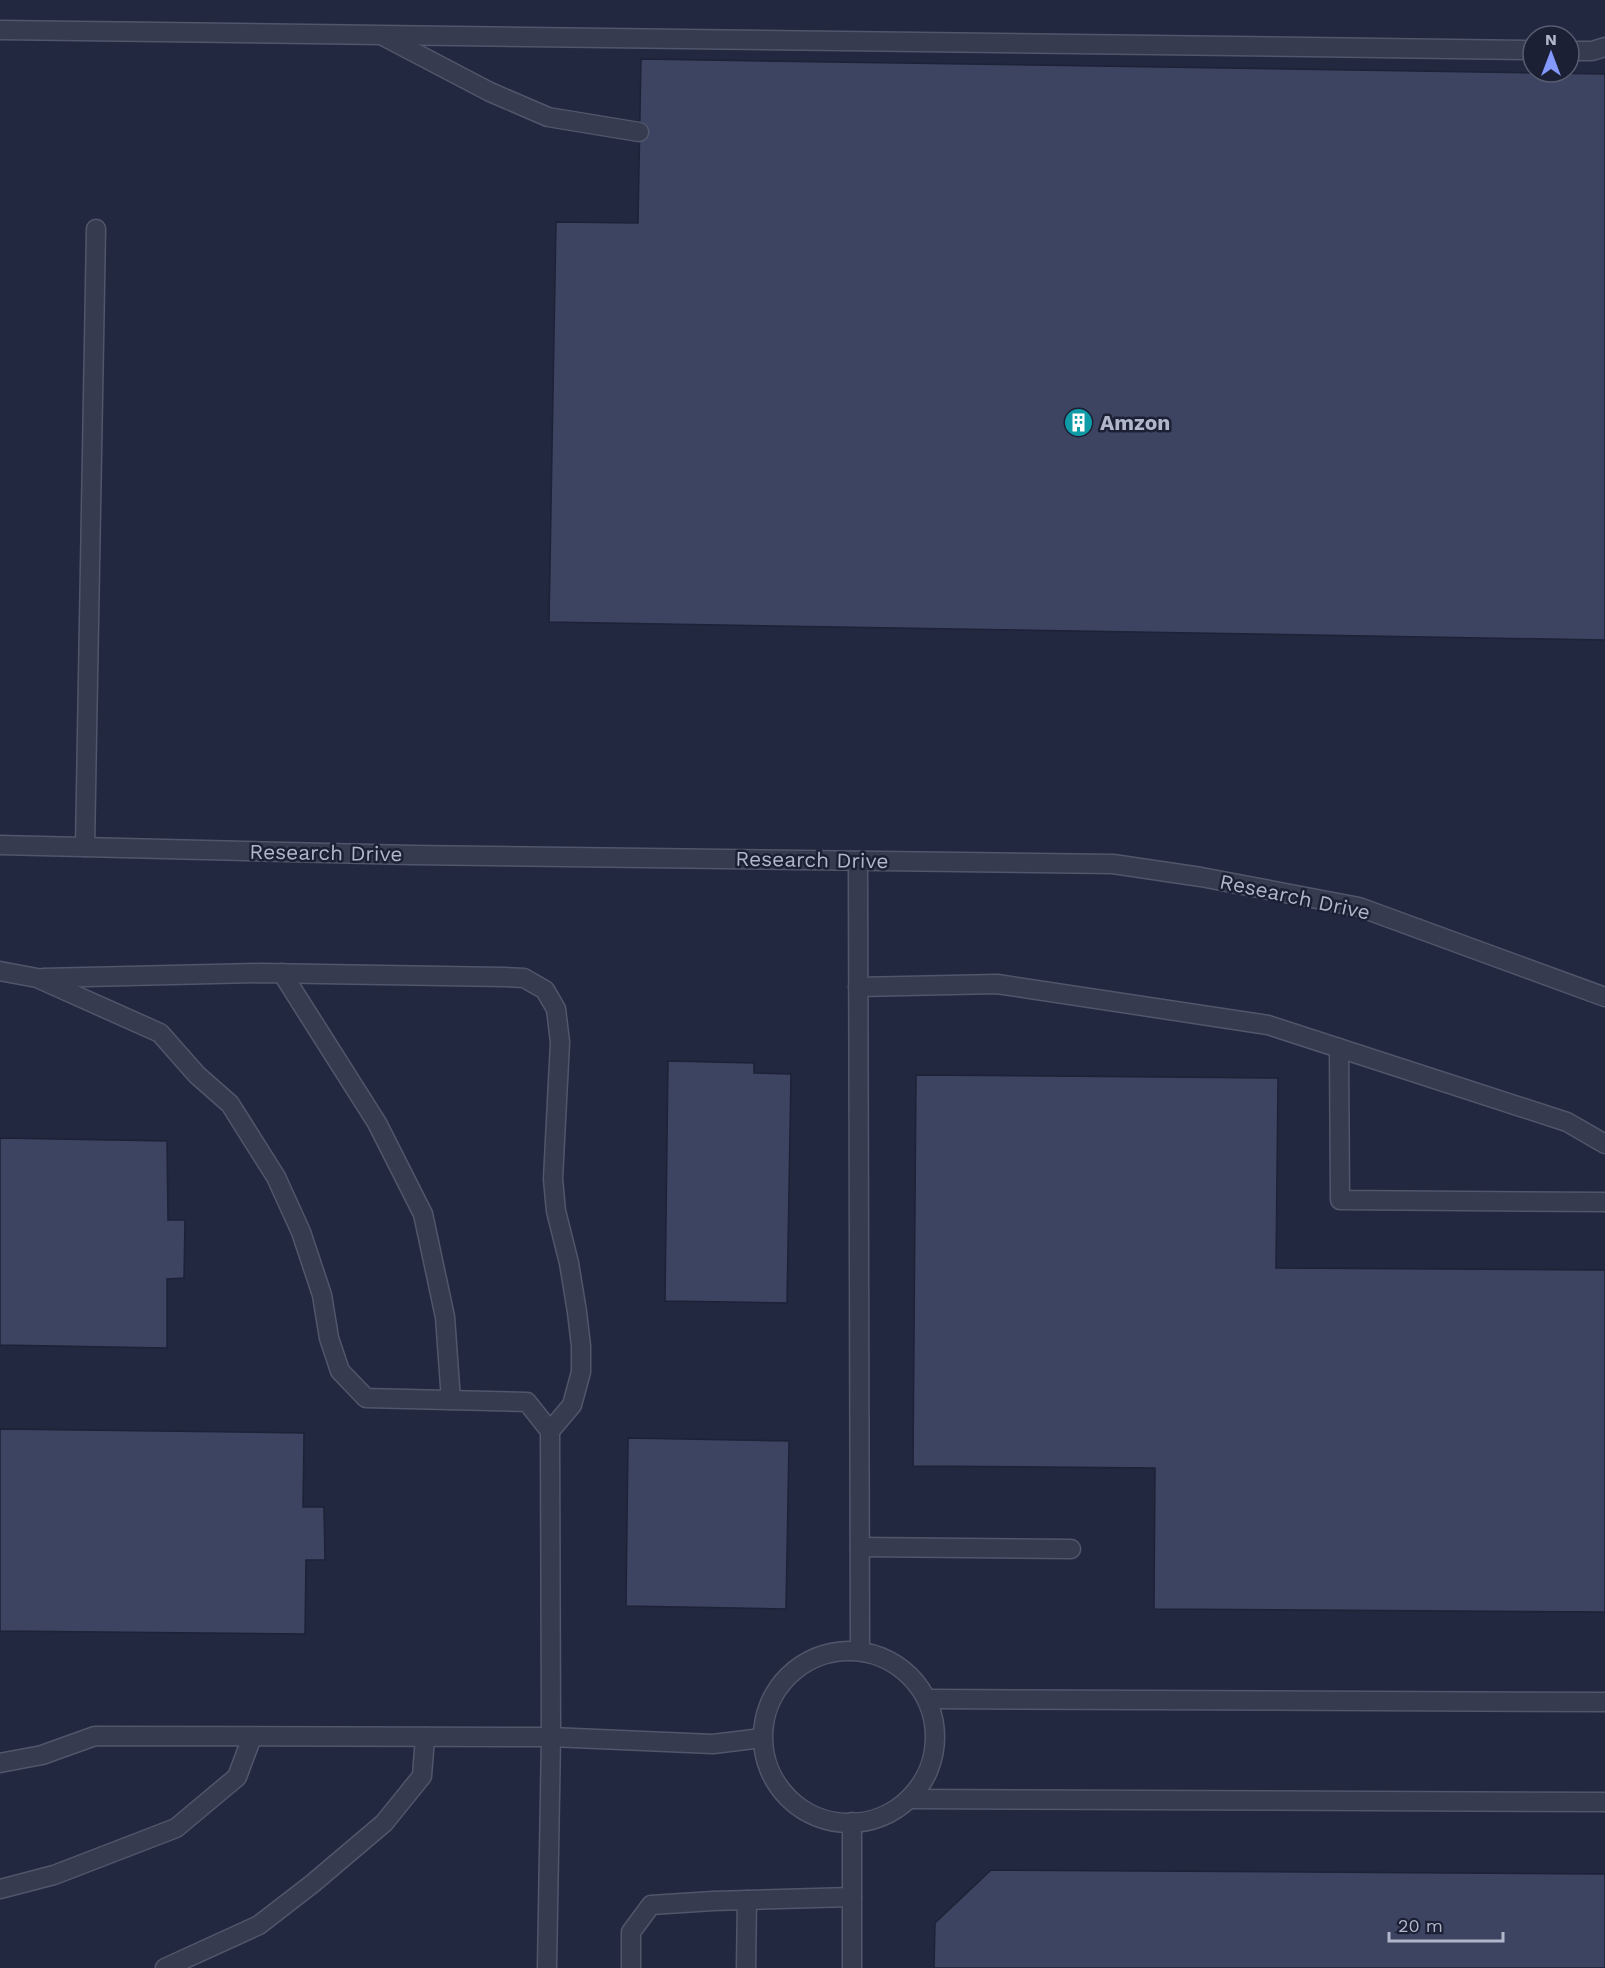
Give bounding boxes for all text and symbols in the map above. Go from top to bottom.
north arrow [1521,24,1581,84]
text: N [1545,30,1557,49]
building icon: Amzon [1063,407,1095,439]
place label: Amzon [1100,410,1170,435]
street label: Research Drive [249,839,403,866]
street label: Research Drive [735,846,889,873]
street label: Research Drive [1218,868,1373,925]
scale bar [1389,1905,1503,1943]
text: 20 m [1398,1915,1443,1936]

